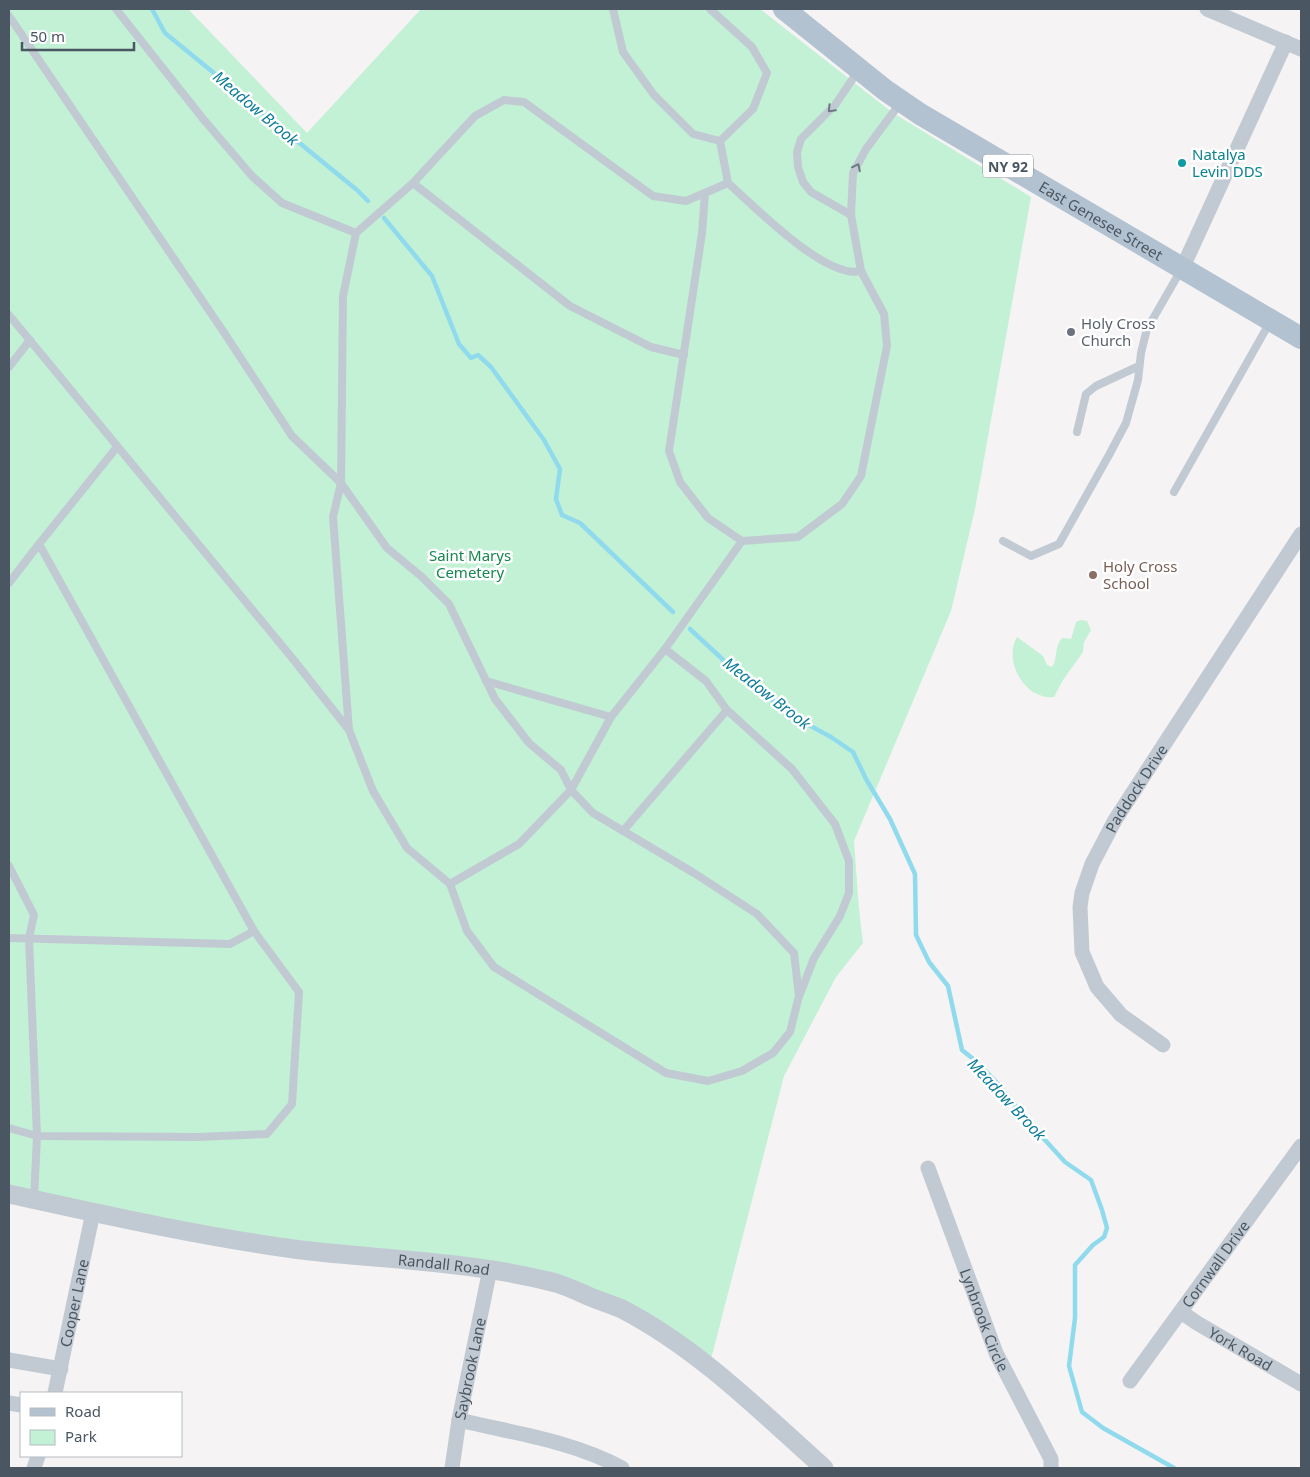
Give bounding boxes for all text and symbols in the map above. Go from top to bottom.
scale bar [22,20,135,52]
text: 50 m [30,26,65,46]
water label: Meadow Brook [208,66,304,151]
one-way arrow [828,103,837,112]
place label: Natalya Levin DDS [1192,144,1263,181]
road number: NY 92 [983,154,1033,178]
marker: Natalya Levin DDS [1176,157,1188,169]
one-way arrow [850,164,860,173]
street label: East Genesee Street [1036,176,1167,265]
place label: Holy Cross Church [1081,313,1155,350]
marker: Holy Cross Church [1065,326,1077,338]
park label: Saint Marys Cemetery [429,545,511,582]
place label: Holy Cross School [1103,556,1177,593]
marker: Holy Cross School [1087,569,1099,581]
water label: Meadow Brook [719,652,816,735]
street label: Paddock Drive [1100,740,1172,836]
water label: Meadow Brook [963,1053,1052,1146]
street label: Cornwall Drive [1177,1216,1254,1311]
street label: Randall Road [397,1249,491,1279]
street label: Cooper Lane [55,1257,93,1349]
street label: Lynbrook Circle [956,1266,1014,1375]
street label: Saybrook Lane [449,1316,490,1421]
street label: York Road [1205,1322,1276,1375]
legend [20,1392,182,1457]
text: Road [65,1401,101,1421]
text: Park [65,1426,97,1446]

